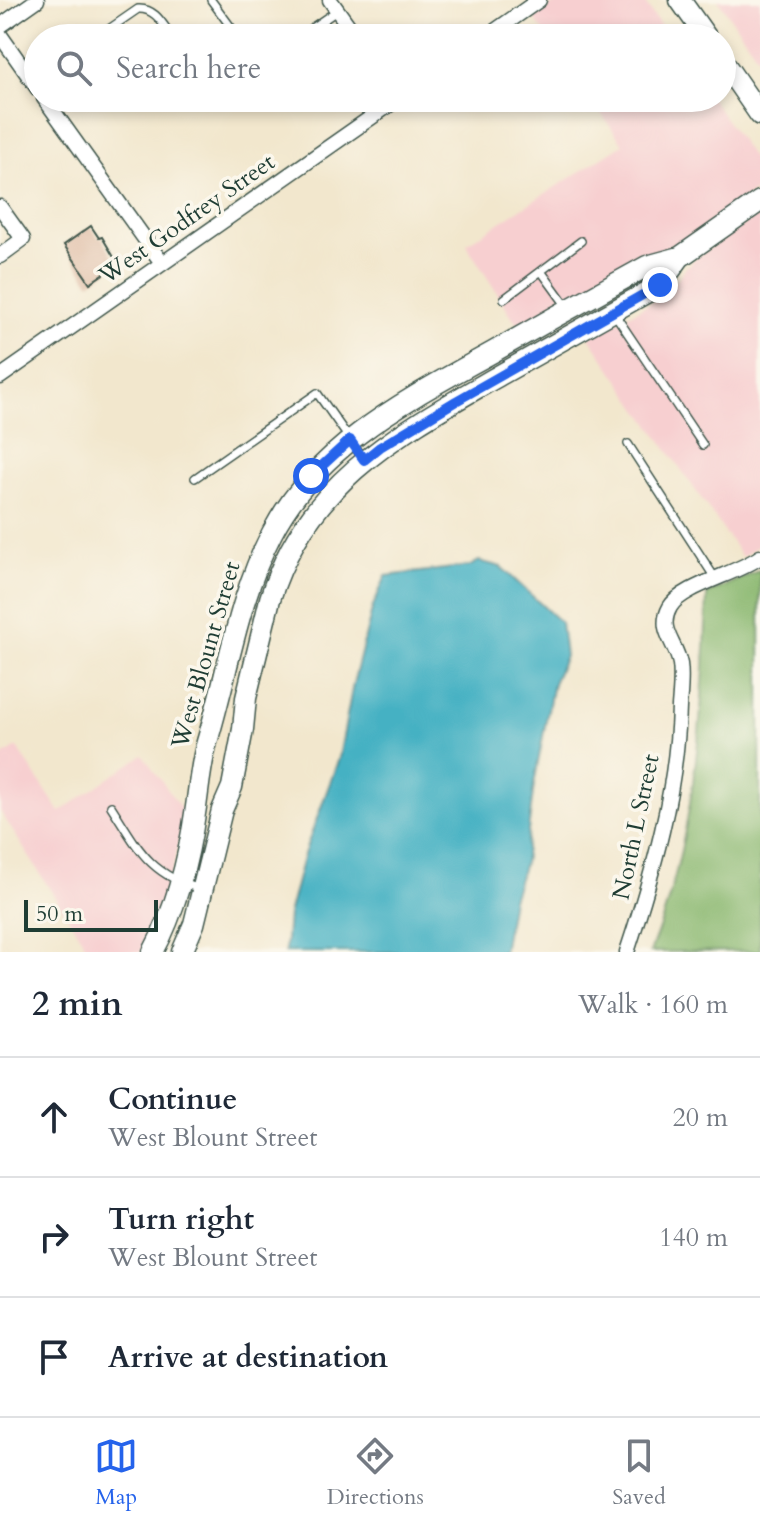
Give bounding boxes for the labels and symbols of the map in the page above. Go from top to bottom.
street label: West Godfrey Street [92,146,282,293]
route end [642,267,678,303]
route start [293,458,329,494]
street label: West Blount Street [163,557,249,753]
street label: North L Street [604,751,668,903]
scale bar [24,896,158,932]

